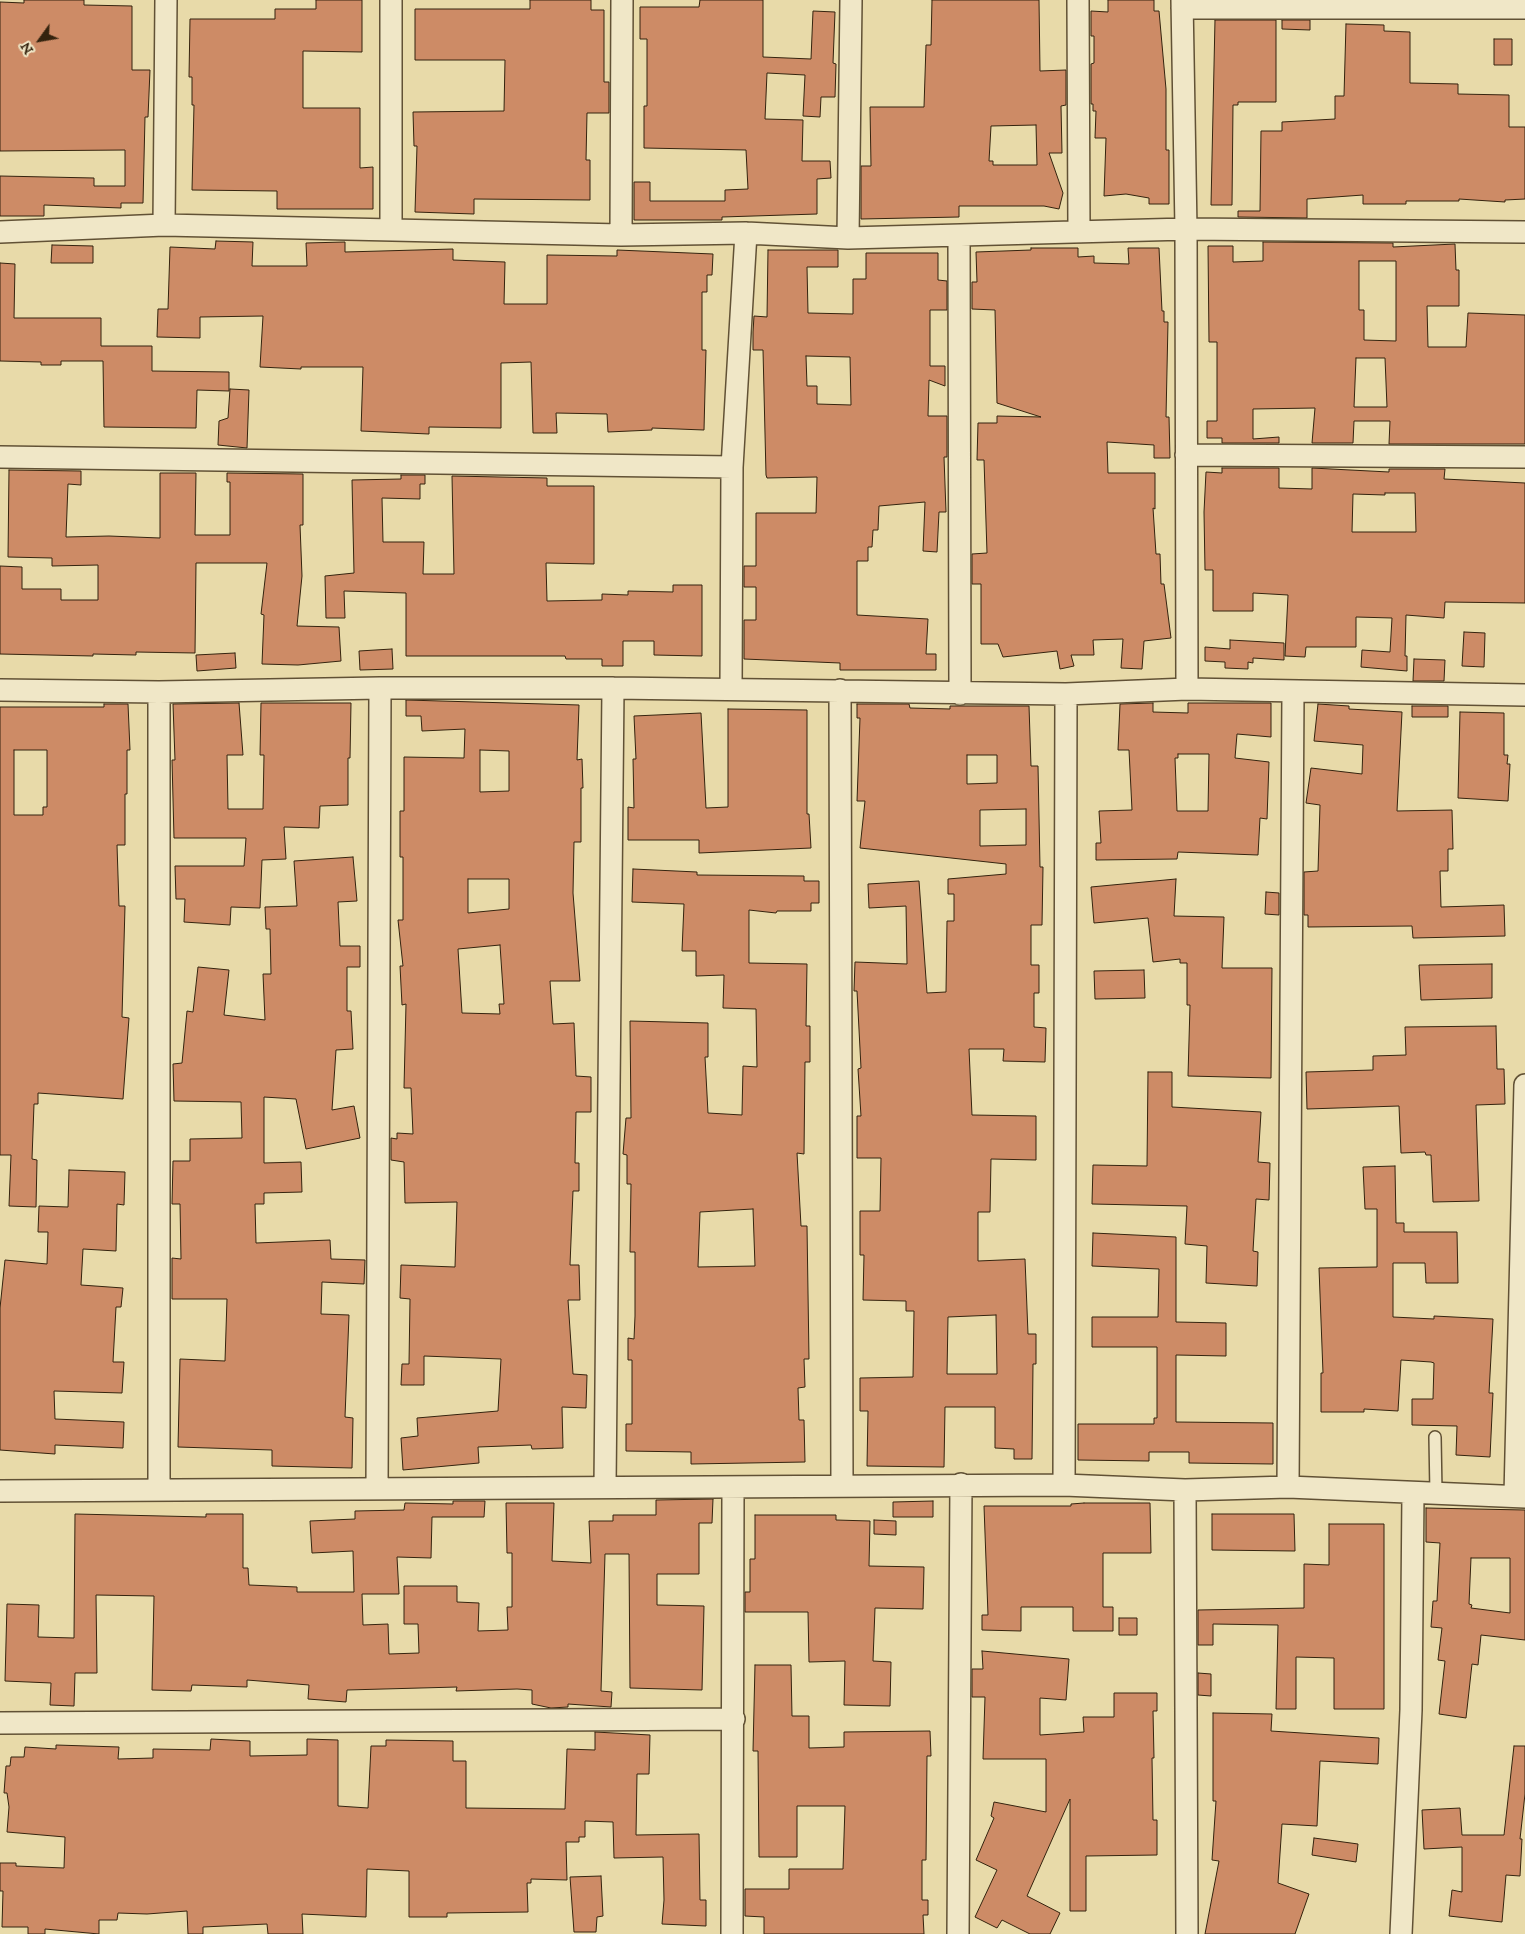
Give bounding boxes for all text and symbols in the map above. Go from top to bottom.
north arrow [15,15,65,65]
text: N [17,38,38,58]

